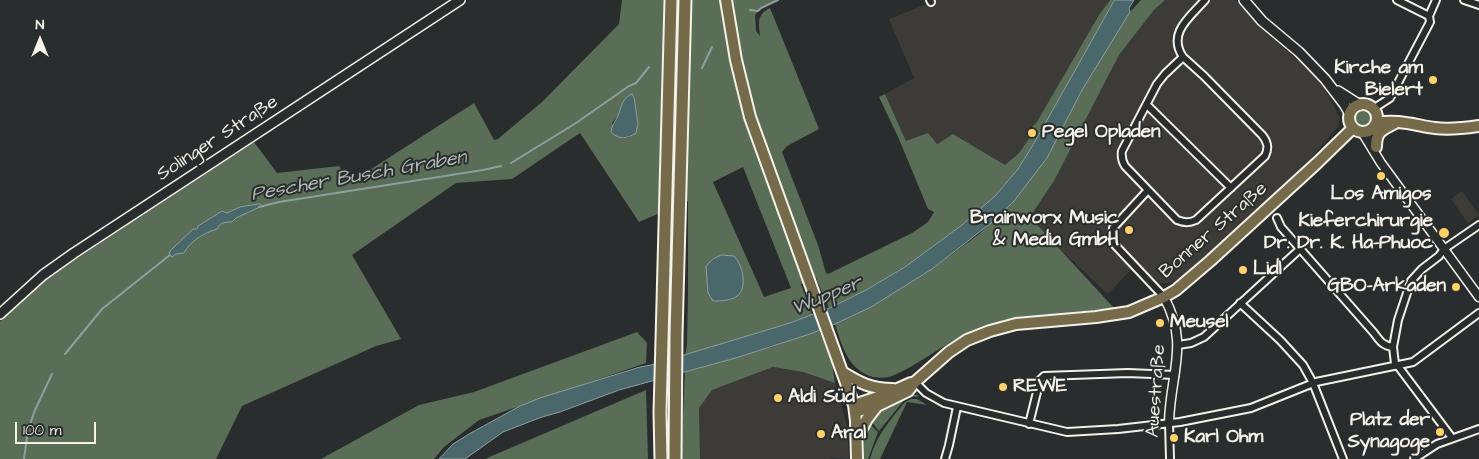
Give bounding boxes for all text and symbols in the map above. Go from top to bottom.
north arrow [15,15,65,65]
text: N [36,15,44,35]
place label: Kirche am Bielert [1334,58,1423,102]
marker: Kirche am Bielert [1427,74,1439,86]
street label: Solinger Straße [153,91,283,187]
place label: Pegel Opladen [1042,122,1161,144]
marker: Pegel Opladen [1026,127,1038,139]
water label: Pescher Busch Graben [250,146,468,208]
marker: Los Amigos [1375,170,1387,182]
street label: Bonner Straße [1155,178,1273,284]
place label: Los Amigos [1331,184,1431,206]
place label: Brainworx Music & Media GmbH [970,208,1119,252]
place label: Kieferchirurgie Dr. Dr. K. Ha-Phuoc [1264,211,1433,255]
marker: Brainworx Music & Media GmbH [1123,224,1135,236]
marker: Kieferchirurgie Dr. Dr. K. Ha-Phuoc [1437,226,1451,240]
place label: Lidl [1253,259,1282,281]
marker: Lidl [1237,264,1249,276]
water label: Wupper [789,272,865,322]
place label: GBO-Arkaden [1327,276,1446,298]
marker: GBO-Arkaden [1450,281,1462,293]
place label: Meusel [1170,312,1228,334]
marker: Meusel [1154,317,1166,329]
street label: Auestraße [1142,344,1172,438]
place label: REWE [1013,376,1067,398]
marker: REWE [997,381,1009,393]
place label: Aldi Süd [788,387,855,409]
marker: Aldi Süd [772,392,784,404]
place label: Platz der Synagoge [1348,410,1430,454]
scale bar [18,412,99,444]
text: 100 m [23,420,62,441]
place label: Aral [831,423,866,445]
marker: Platz der Synagoge [1434,426,1446,438]
place label: Karl Ohm [1184,427,1263,449]
marker: Aral [815,428,827,440]
marker: Karl Ohm [1168,432,1180,444]

